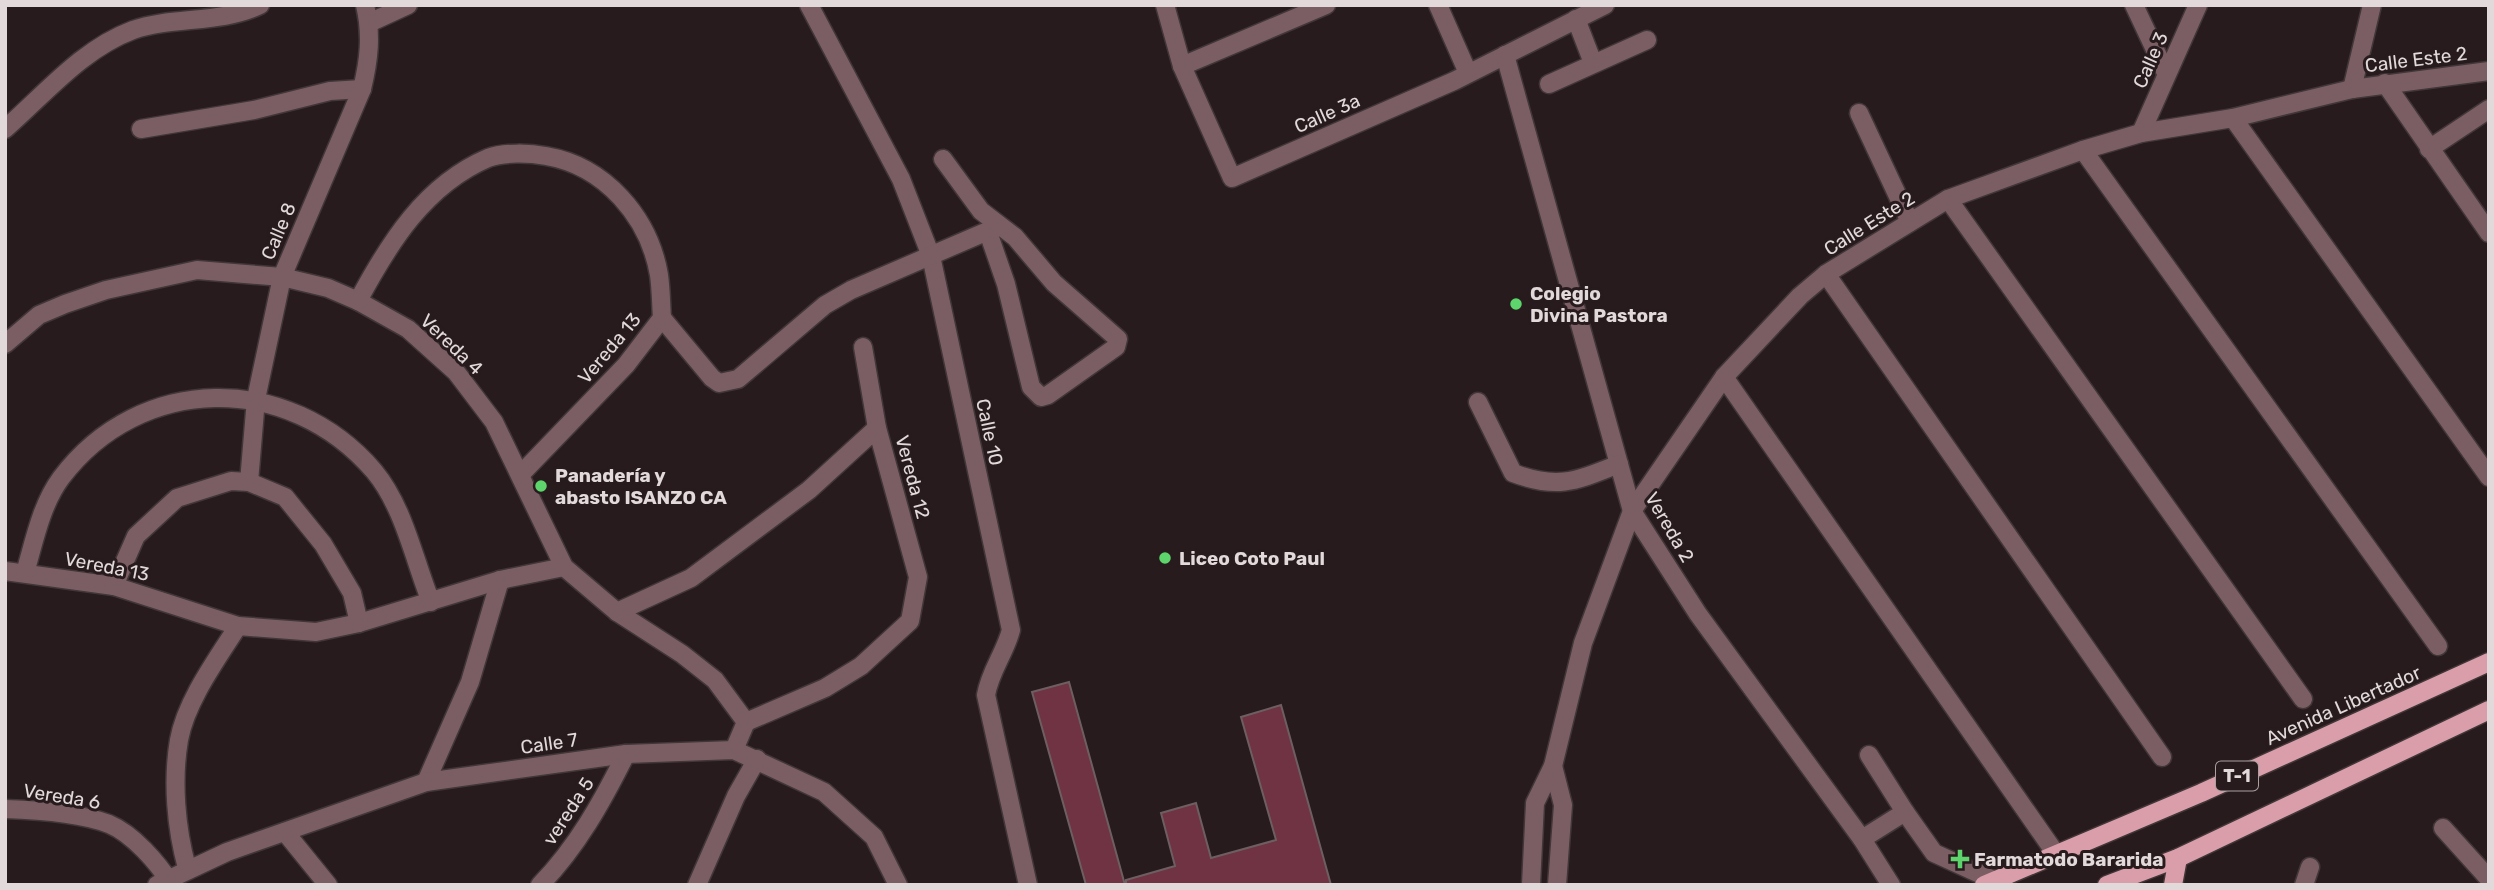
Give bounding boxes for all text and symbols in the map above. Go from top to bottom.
street label: Calle 3 [2128,29,2173,92]
street label: Calle Este 2 [2364,42,2468,77]
street label: Calle 3a [1291,89,1364,138]
street label: Calle Este 2 [1820,186,1919,260]
street label: Calle 8 [256,199,301,263]
place label: Colegio Divina Pastora [1530,282,1668,327]
marker: Colegio Divina Pastora [1508,296,1524,312]
street label: Vereda 13 [573,308,646,389]
street label: Vereda 4 [416,309,488,380]
street label: Calle 10 [971,397,1008,468]
street label: Vereda 12 [890,433,935,521]
place label: Panadería y abasto ISANZO CA [555,464,727,509]
marker: Panadería y abasto ISANZO CA [533,478,549,494]
street label: Vereda 2 [1640,488,1699,567]
street label: Vereda 13 [63,547,151,586]
place label: Liceo Coto Paul [1179,547,1325,570]
marker: Liceo Coto Paul [1157,550,1173,566]
street label: Avenida Libertador [2262,661,2425,750]
street label: Calle 7 [519,728,579,759]
road number: T-1 [2216,762,2258,790]
street label: vereda 5 [538,773,599,850]
street label: Vereda 6 [22,779,102,814]
place label: Farmatodo Bararida [1974,848,2163,871]
marker: Farmatodo Bararida [1952,851,1968,867]

